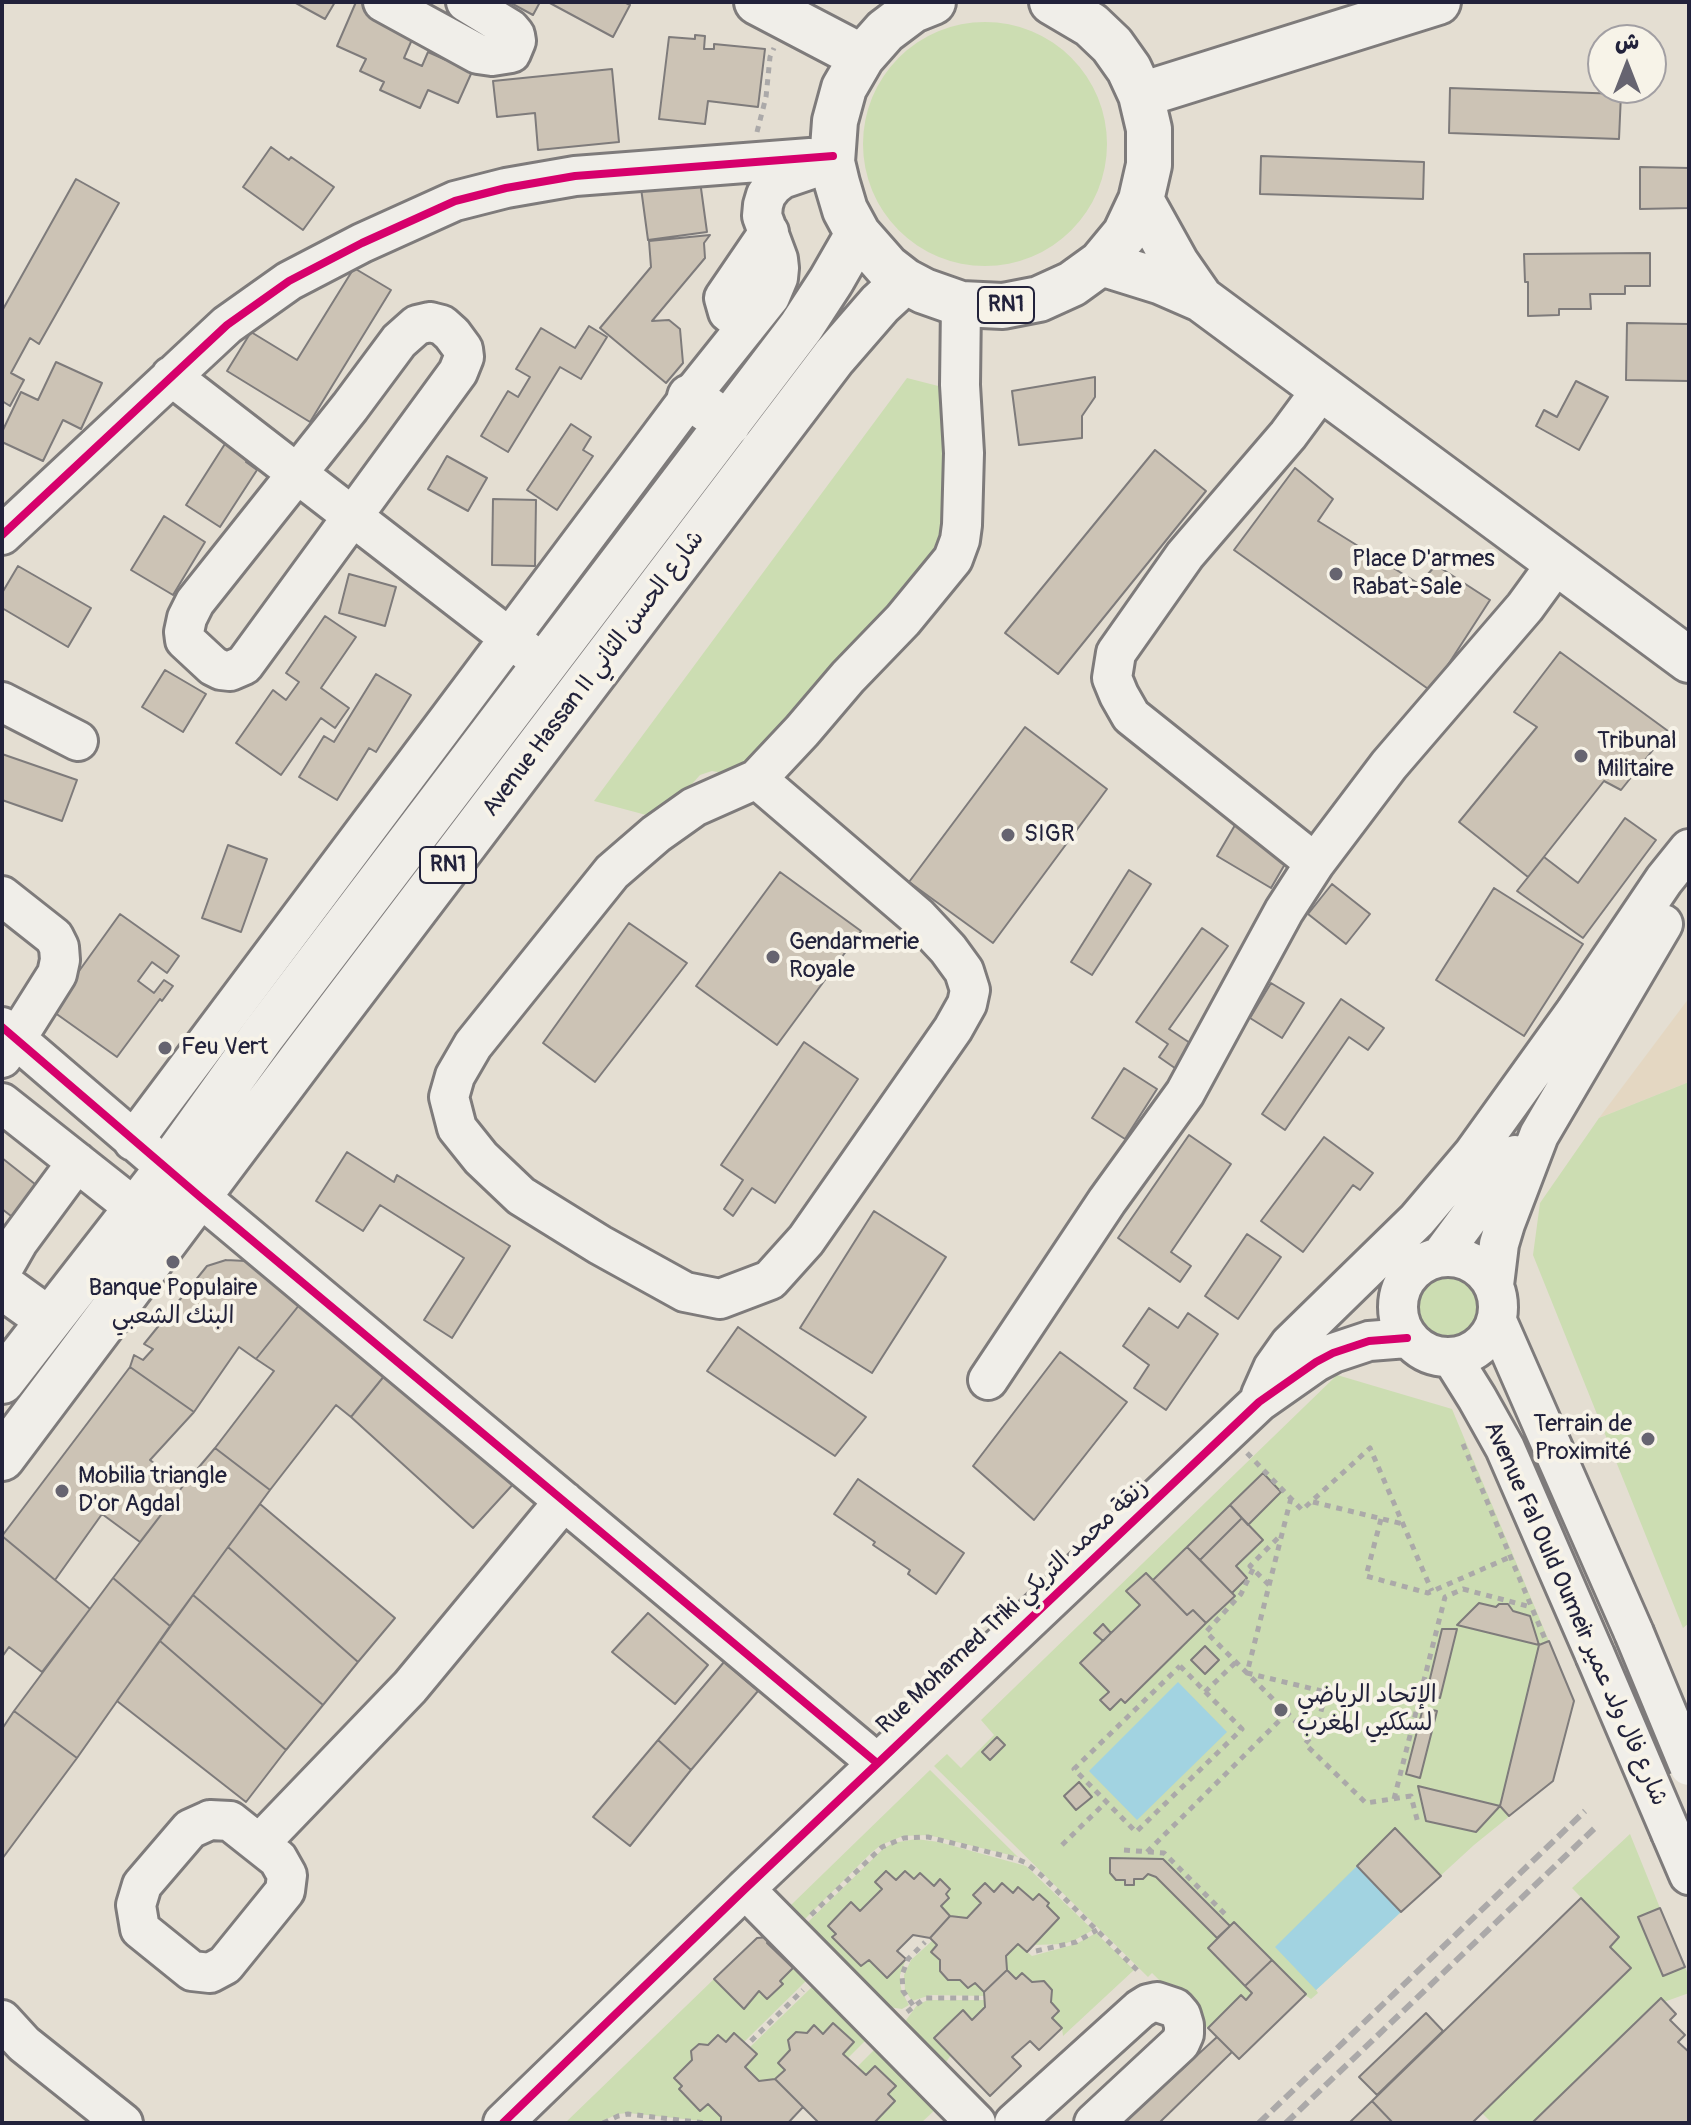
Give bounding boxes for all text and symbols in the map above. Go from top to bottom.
north arrow [1587,24,1667,104]
text: ش [1615,28,1639,56]
road number: RN1 [978,287,1034,323]
street label: Avenue Hassan II شارع الحسن الثاني [477,525,711,823]
place label: Place D'armes Rabat-Sale [1352,546,1495,602]
marker: Place D'armes Rabat-Sale [1327,565,1345,583]
place label: Tribunal Militaire [1597,728,1677,784]
marker: Tribunal Militaire [1572,747,1590,765]
place label: SIGR [1024,821,1075,849]
marker: SIGR [999,826,1017,844]
road number: RN1 [420,847,476,883]
place label: Gendarmerie Royale [789,929,919,985]
marker: Gendarmerie Royale [764,948,782,966]
place label: Feu Vert [181,1034,268,1062]
marker: Feu Vert [156,1039,174,1057]
marker: Banque Populaire البنك الشعبي [164,1253,182,1271]
place label: Banque Populaire البنك الشعبي [89,1275,257,1331]
place label: Terrain de Proximité [1533,1411,1632,1467]
street label: Avenue Fal Ould Oumeir شارع فال ولد عمير [1477,1417,1673,1811]
marker: Terrain de Proximité [1639,1430,1657,1448]
place label: Mobilia triangle D'or Agdal [78,1463,227,1519]
street label: Rue Mohamed Triki زنقة محمد التريكي [871,1473,1155,1741]
marker: Mobilia triangle D'or Agdal [53,1482,71,1500]
place label: الإتحاد الرياضي لسككيي المغرب [1297,1682,1437,1738]
marker: الإتحاد الرياضي لسككيي المغرب [1272,1701,1290,1719]

